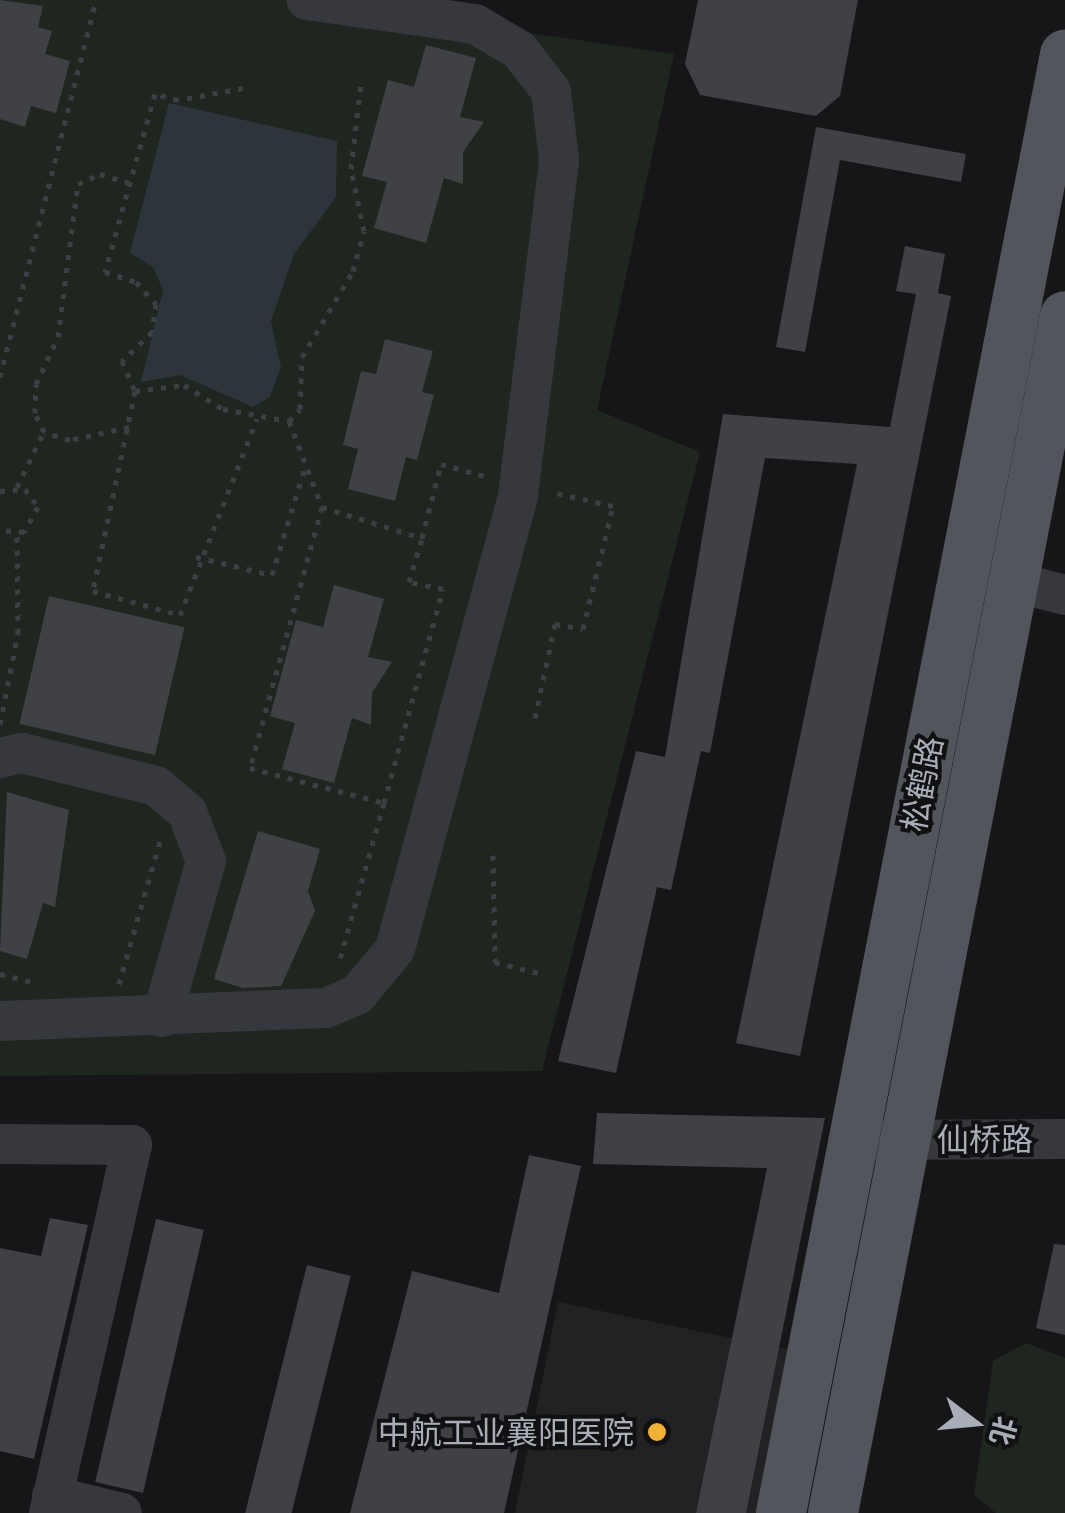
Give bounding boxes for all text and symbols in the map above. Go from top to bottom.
street label: 松鹤路 [894,733,950,835]
street label: 仙桥路 [937,1120,1033,1158]
north arrow [925,1373,1025,1473]
place label: 中航工业襄阳医院 [378,1413,634,1451]
text: 北 [982,1413,1026,1450]
marker: 中航工业襄阳医院 [644,1419,670,1445]

